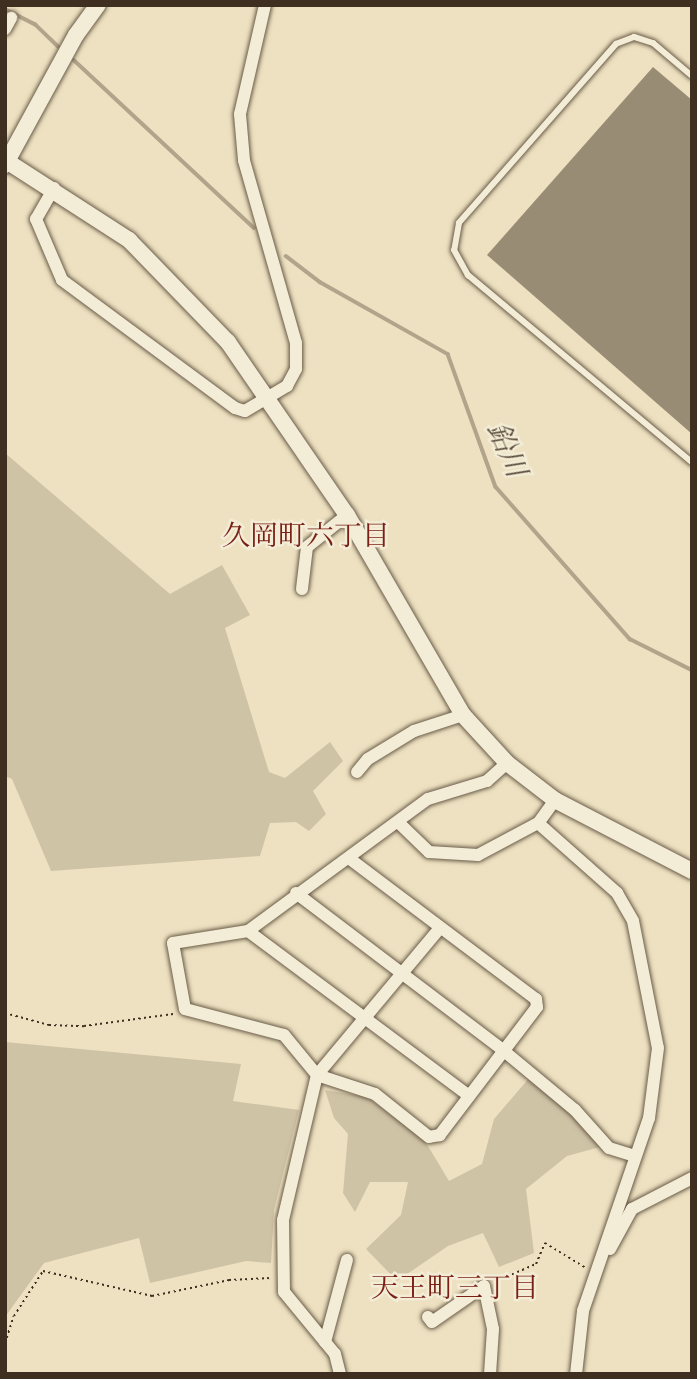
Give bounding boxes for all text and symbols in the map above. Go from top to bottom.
water label: 鉛川 [480,418,532,482]
district label: 久岡町六丁目 [222,520,390,554]
district label: 天王町三丁目 [371,1272,539,1306]

